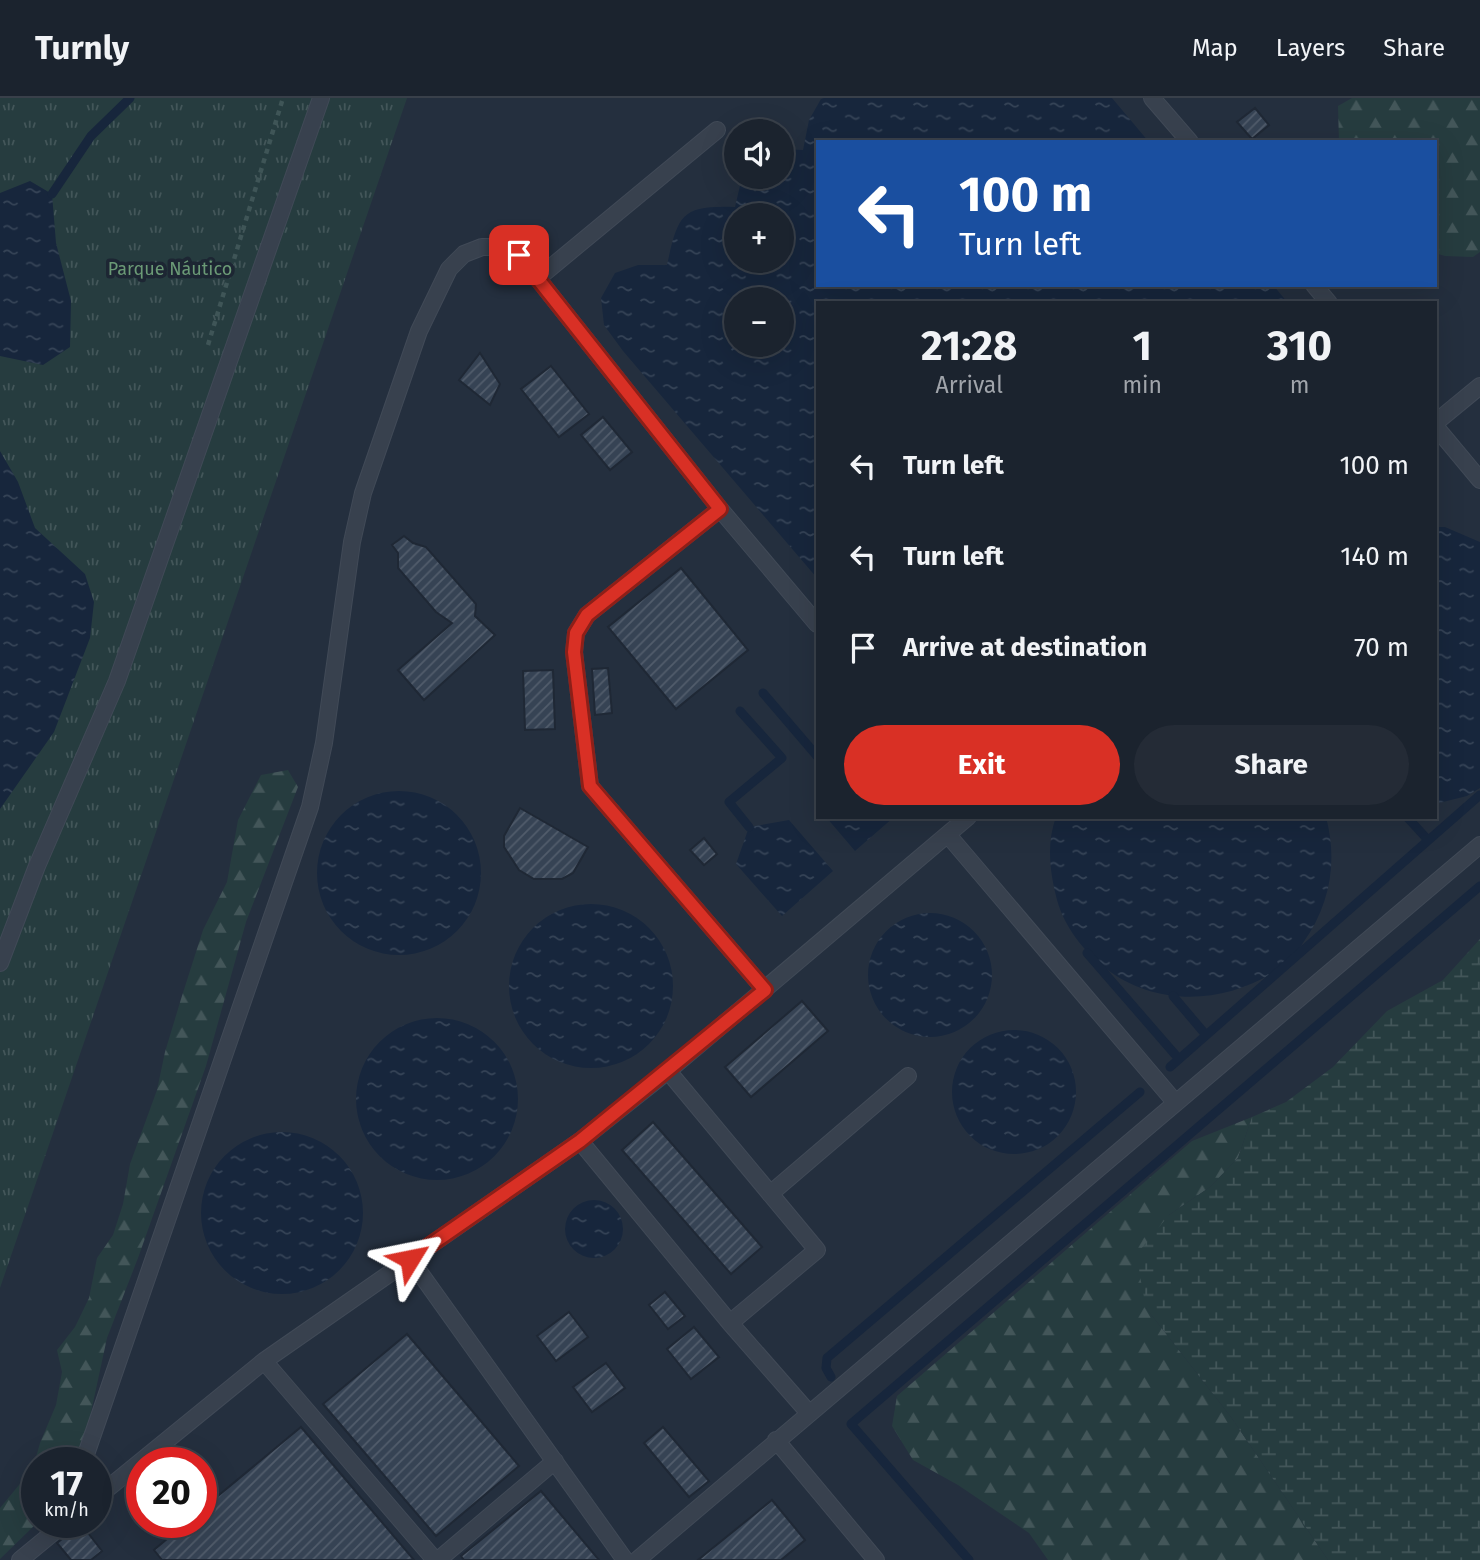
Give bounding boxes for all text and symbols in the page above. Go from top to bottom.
text: Turnly [35,28,129,68]
text: Map [1192,34,1238,62]
text: Layers [1276,34,1345,62]
text: Share [1383,34,1445,62]
map controls [724,119,794,357]
button: sound [724,119,794,189]
text: 100 m [959,165,1092,224]
icon: left [844,168,935,259]
button: + [724,203,794,273]
pin [489,225,549,285]
text: Turn left [959,225,1081,263]
icon: arrive [500,236,538,274]
park label: Parque Náutico [108,258,232,280]
button: − [724,287,794,357]
text: 21:28 [921,321,1017,371]
text: 1 [1132,321,1152,371]
text: 310 [1267,321,1332,371]
text: Arrival [936,371,1003,399]
text: min [1122,371,1162,399]
text: m [1290,371,1309,399]
icon: left [844,447,882,485]
text: Turn left [903,450,1004,481]
text: 100 m [1340,450,1409,481]
icon: left [844,538,882,576]
text: Turn left [903,541,1004,572]
text: 140 m [1340,541,1409,572]
icon: arrive [844,629,882,667]
text: Arrive at destination [903,632,1147,663]
text: 70 m [1354,632,1409,663]
button: Exit [844,725,1120,805]
button: Share [1134,725,1409,805]
position arrow [373,1222,447,1296]
speed limit sign: 20 [126,1447,217,1538]
text: 17 [50,1462,83,1504]
text: km/h [44,1499,89,1521]

